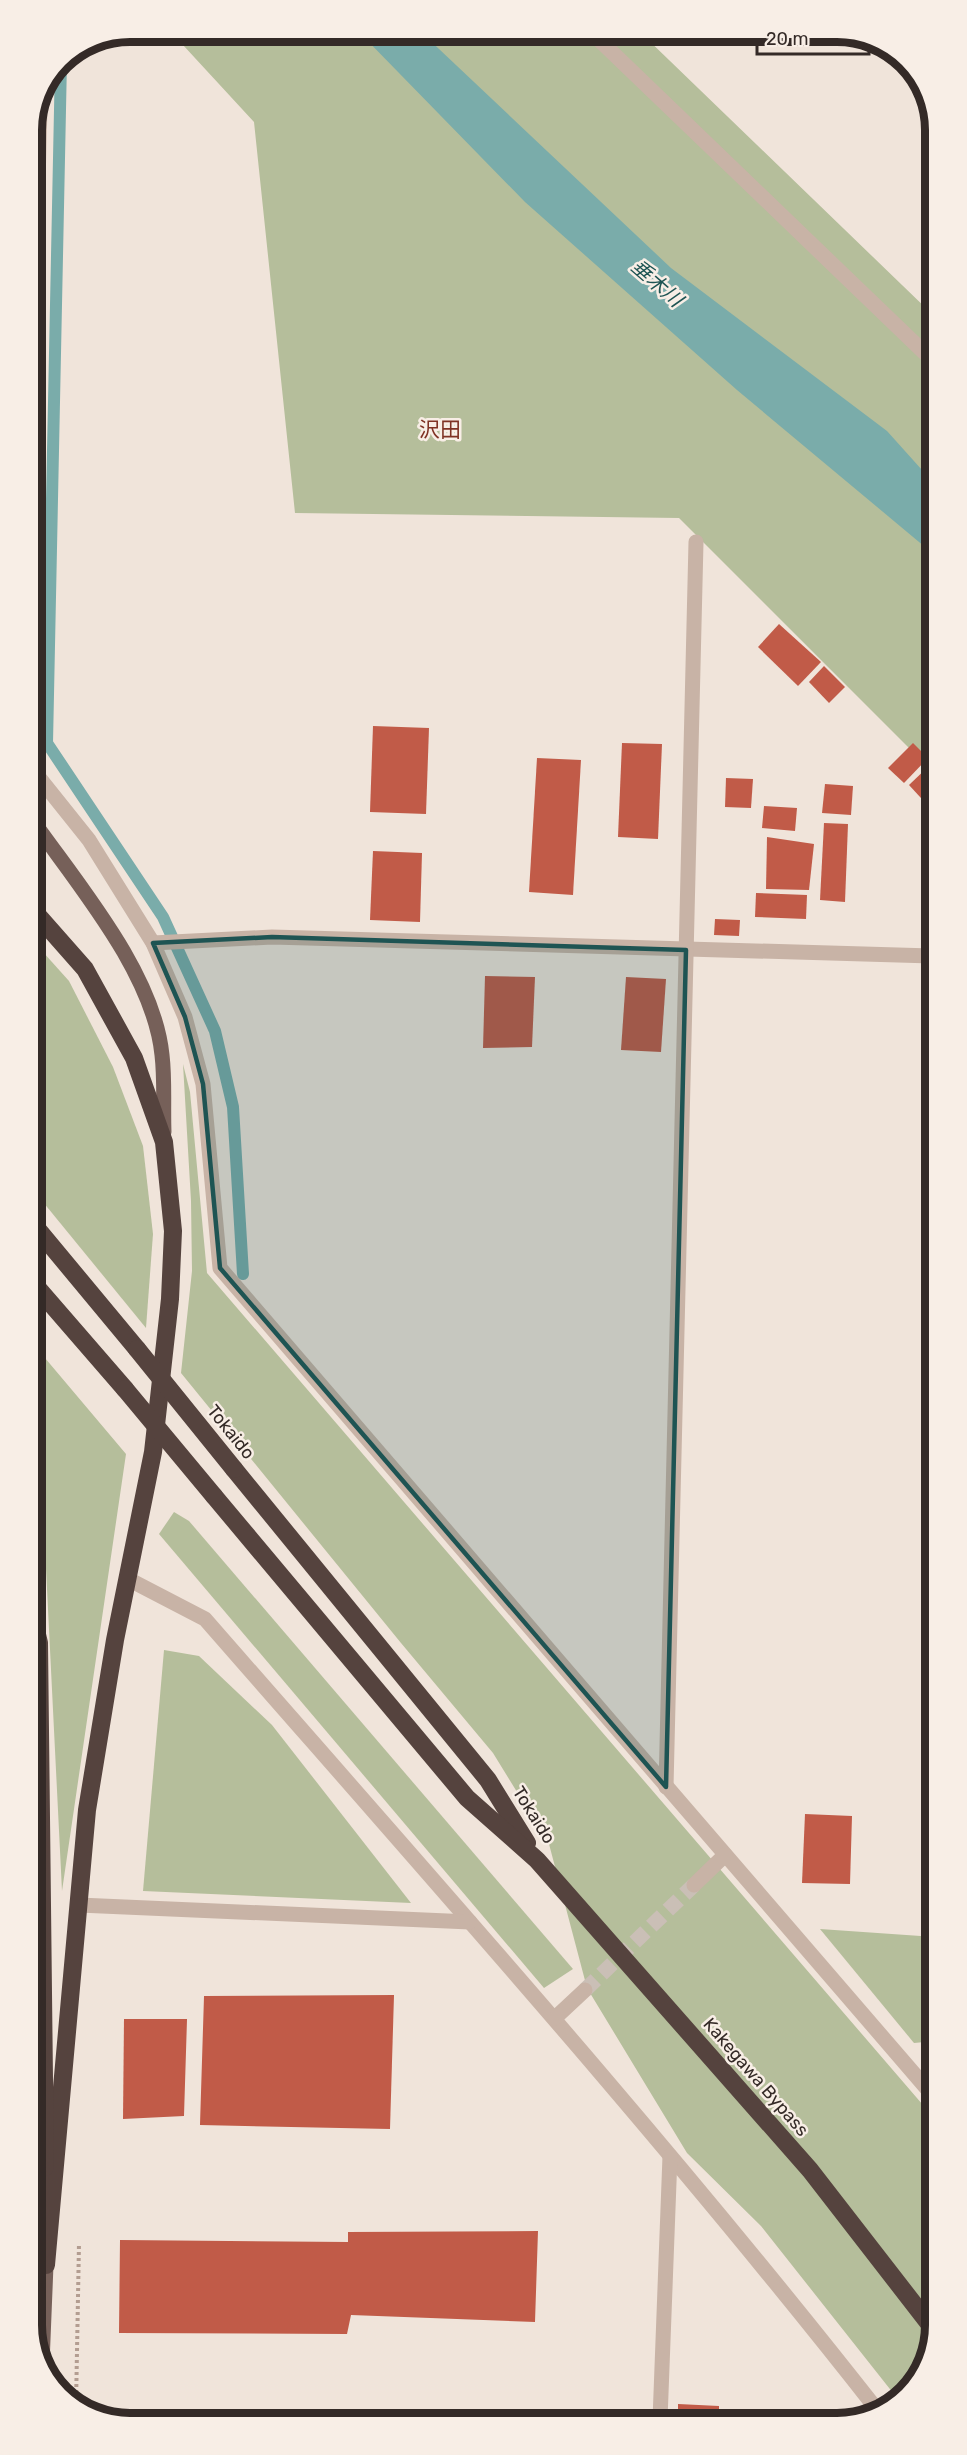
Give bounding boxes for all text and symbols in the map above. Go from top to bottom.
scale bar [757,18,870,56]
text: 20 m [766,28,808,50]
water label: 垂木川 [626,254,689,313]
district label: 沢田 [419,417,461,442]
street label: Tokaido [202,1400,260,1464]
street label: Tokaido [508,1782,560,1848]
street label: Kakegawa Bypass [699,2013,813,2141]

